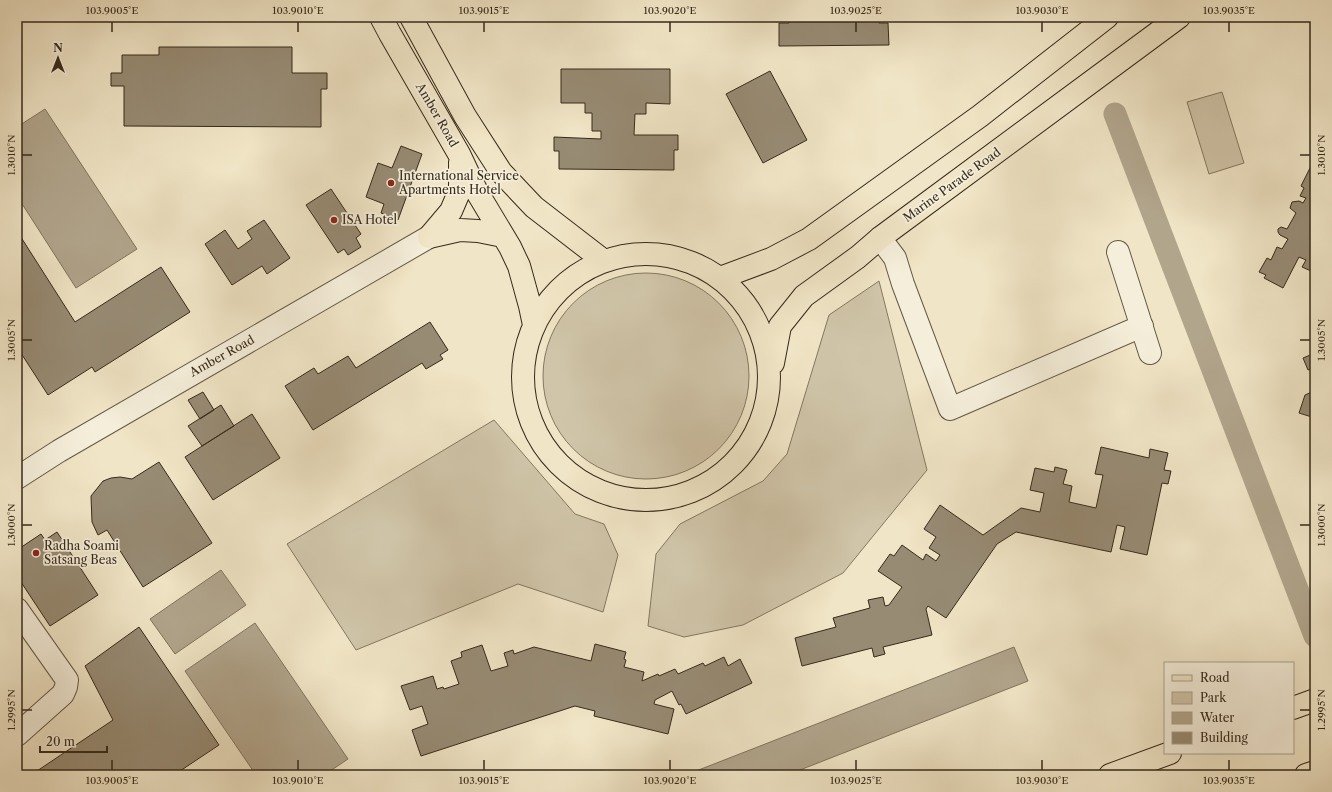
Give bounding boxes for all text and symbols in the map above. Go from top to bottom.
text: 103.9005°E [86,4,138,17]
text: 103.9010°E [272,4,324,17]
text: 103.9015°E [459,4,509,17]
text: 103.9020°E [644,4,697,17]
text: 103.9025°E [830,4,882,17]
text: 103.9030°E [1016,4,1068,17]
text: 103.9035°E [1203,4,1255,17]
north arrow [38,38,78,78]
text: N [53,41,63,55]
street label: Amber Road [413,79,462,150]
text: 1.3010°N [5,135,18,175]
text: 1.3010°N [1315,135,1328,175]
street label: Marine Parade Road [900,144,1004,225]
place label: International Service Apartments Hotel [398,168,519,197]
marker: International Service Apartments Hotel [386,178,396,188]
place label: ISA Hotel [342,212,397,227]
marker: ISA Hotel [329,215,339,225]
text: 1.3005°N [5,319,18,361]
text: 1.3005°N [1315,319,1328,361]
street label: Amber Road [186,331,257,380]
text: 1.3000°N [5,504,18,546]
text: 1.3000°N [1315,504,1328,546]
place label: Radha Soami Satsang Beas [44,538,119,567]
marker: Radha Soami Satsang Beas [31,548,41,558]
legend [1164,662,1294,754]
text: Road [1200,670,1230,685]
text: 1.2995°N [5,689,18,731]
text: 1.2995°N [1315,689,1328,731]
text: Park [1200,690,1227,705]
text: Water [1199,710,1234,725]
scale bar [40,728,107,754]
text: Building [1200,730,1248,745]
text: 20 m [46,734,75,749]
text: 103.9005°E [86,774,138,787]
text: 103.9010°E [272,774,324,787]
text: 103.9015°E [459,774,509,787]
text: 103.9020°E [644,774,697,787]
text: 103.9025°E [830,774,882,787]
text: 103.9030°E [1016,774,1068,787]
text: 103.9035°E [1203,774,1255,787]

